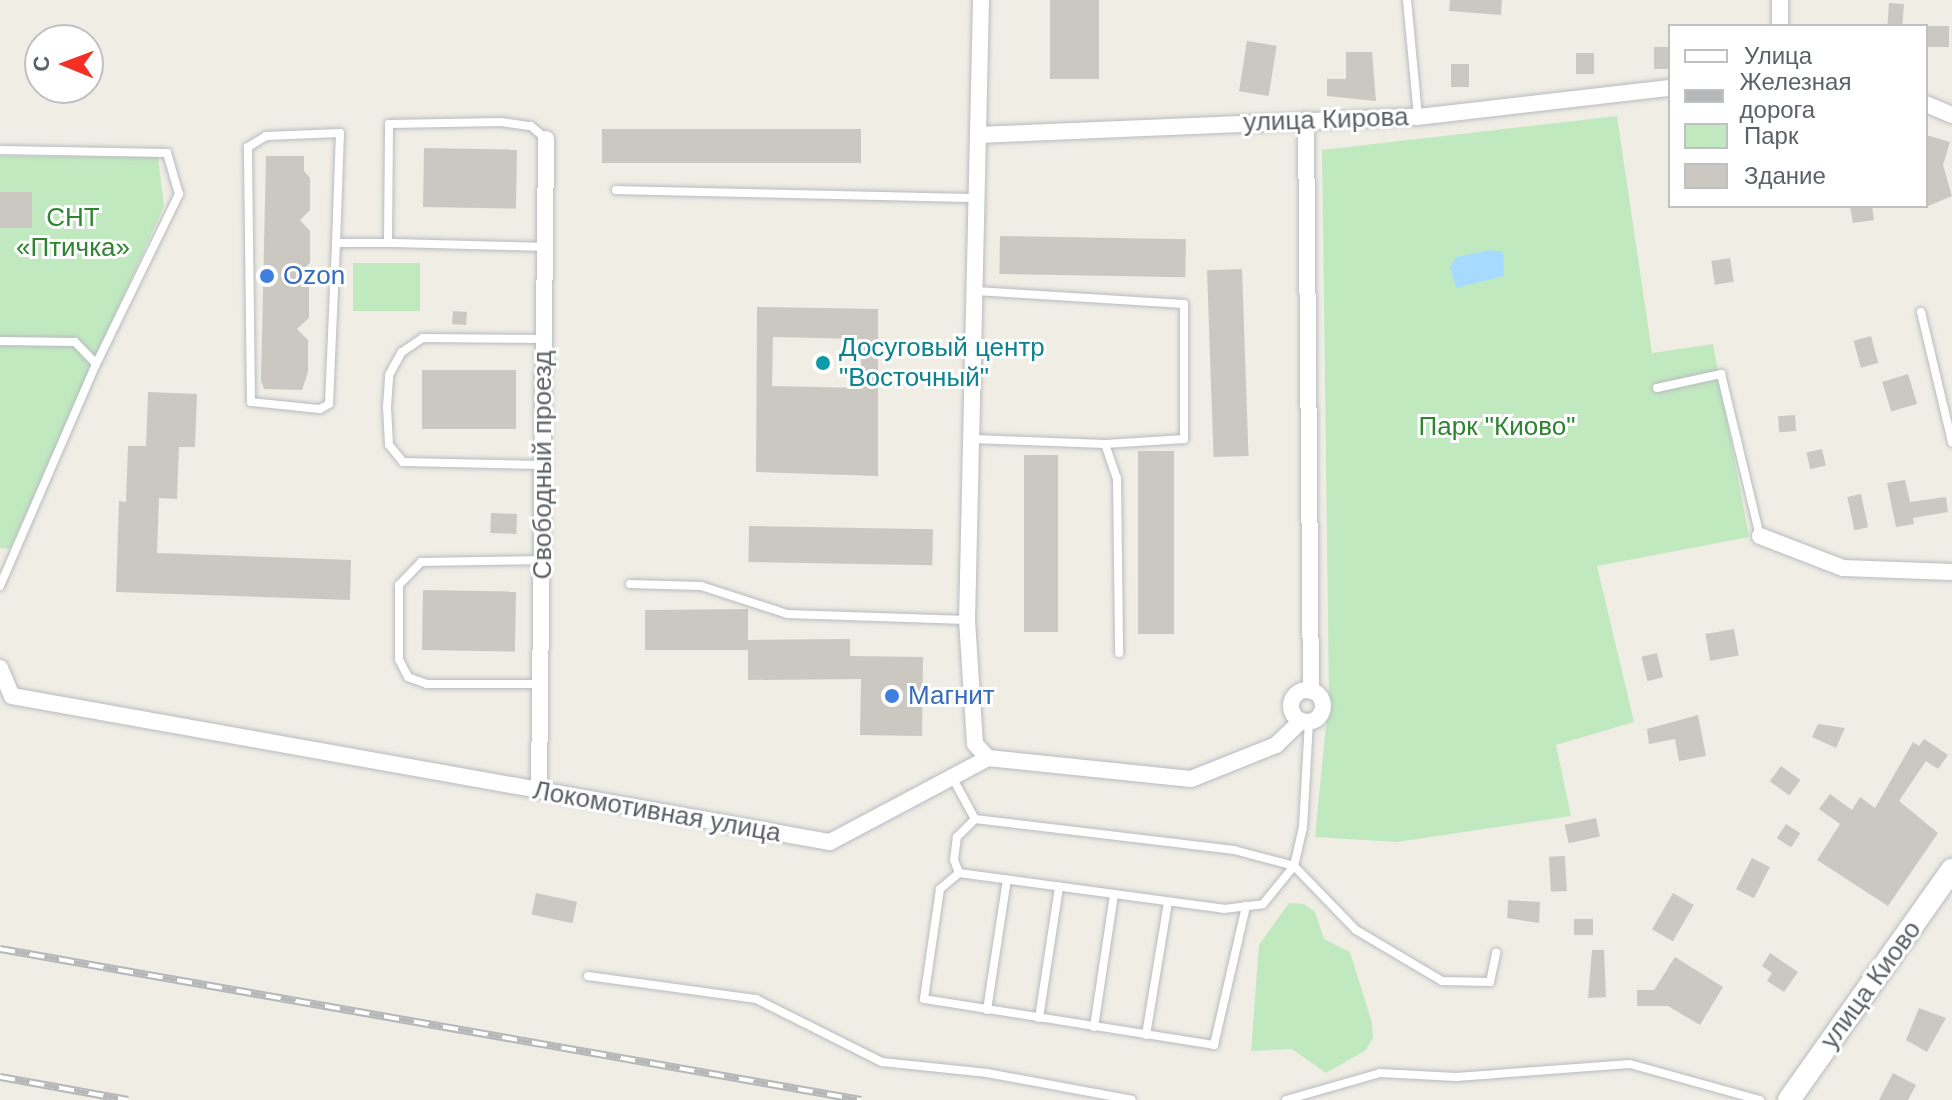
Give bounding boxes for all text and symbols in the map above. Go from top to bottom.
north arrow [24,24,104,104]
legend [1668,24,1928,208]
text: Улица [1744,42,1812,69]
text: С [29,55,54,72]
text: Железная дорога [1740,68,1851,123]
street label: улица Кирова [1243,102,1409,138]
text: Парк [1744,122,1798,149]
text: Здание [1744,162,1826,189]
park label: СНТ «Птичка» [16,202,130,264]
place label: Ozon [283,260,345,292]
marker: Ozon [258,267,276,285]
place label: Досуговый центр "Восточный" [839,332,1045,394]
street label: Свободный проезд [527,351,559,579]
marker: Досуговый центр "Восточный" [814,354,832,372]
park label: Парк "Киово" [1419,411,1575,443]
place label: Магнит [908,680,995,712]
marker: Магнит [883,687,901,705]
street label: Локомотивная улица [531,775,783,849]
street label: улица Киово [1814,915,1928,1055]

